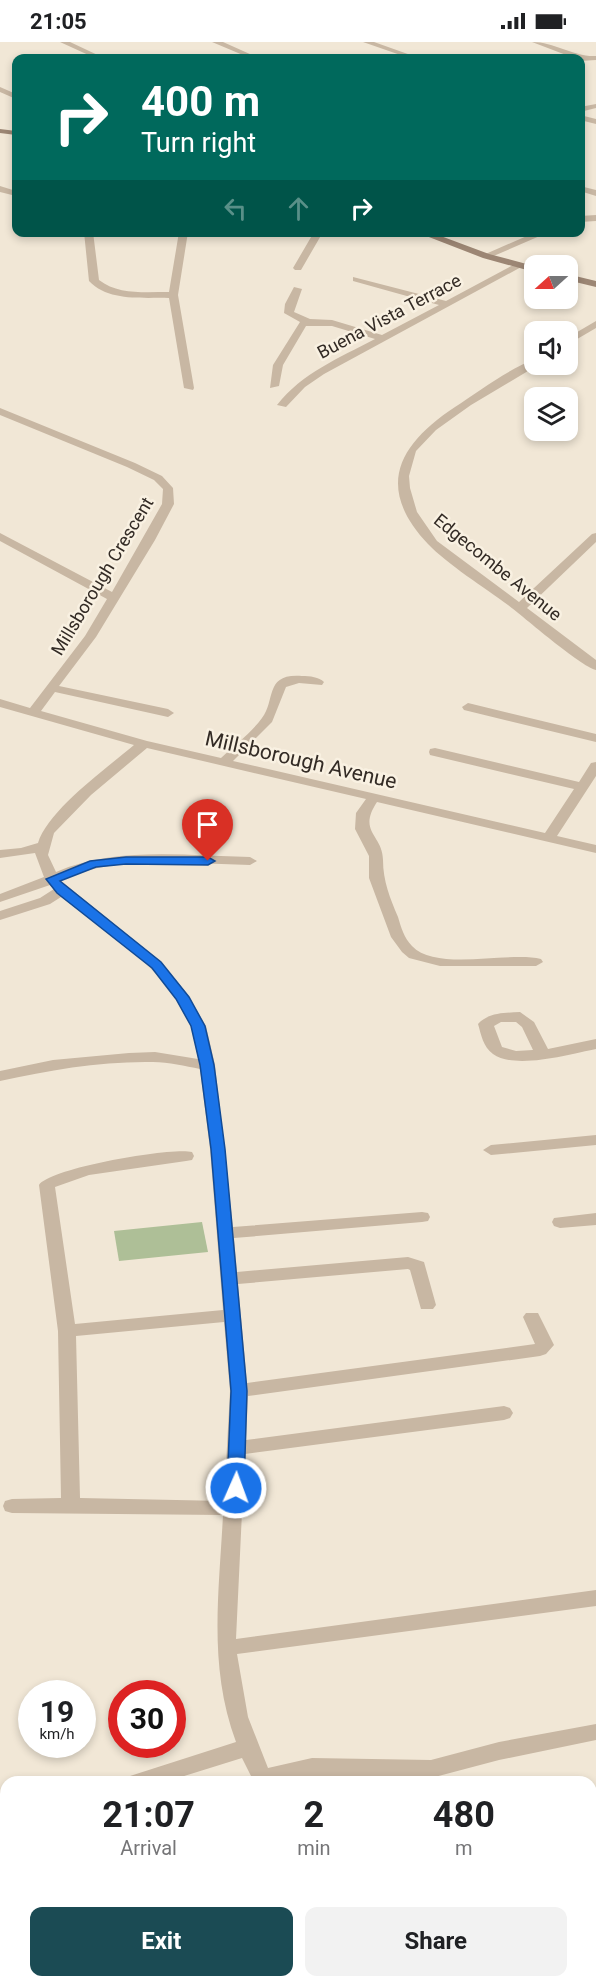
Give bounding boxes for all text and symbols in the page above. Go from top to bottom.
text: 21:05 [30,9,87,34]
text: 400 m [141,77,260,126]
icon: right [42,78,120,156]
text: Turn right [141,127,256,159]
icon: left [219,192,252,225]
icon: ahead [282,192,315,225]
icon: right [345,192,378,225]
north arrow [524,255,578,309]
map controls [524,255,578,441]
street label: Buena Vista Terrace [314,269,464,363]
button: sound [524,321,578,375]
button: layers [524,387,578,441]
street label: Millsborough Crescent [47,493,158,659]
street label: Edgecombe Avenue [430,509,566,625]
street label: Millsborough Avenue [203,726,399,794]
pin [182,799,233,861]
icon: arrive [191,808,224,841]
position arrow [204,1456,268,1520]
speed limit sign: 30 [108,1680,186,1758]
text: 19 [40,1694,74,1729]
text: km/h [39,1725,75,1743]
text: 21:07 [102,1794,195,1836]
text: 2 [304,1794,324,1836]
text: 480 [433,1794,495,1836]
text: Arrival [120,1836,177,1860]
text: min [297,1836,331,1860]
text: m [455,1836,473,1860]
button: Exit [30,1907,293,1976]
button: Share [305,1907,567,1976]

